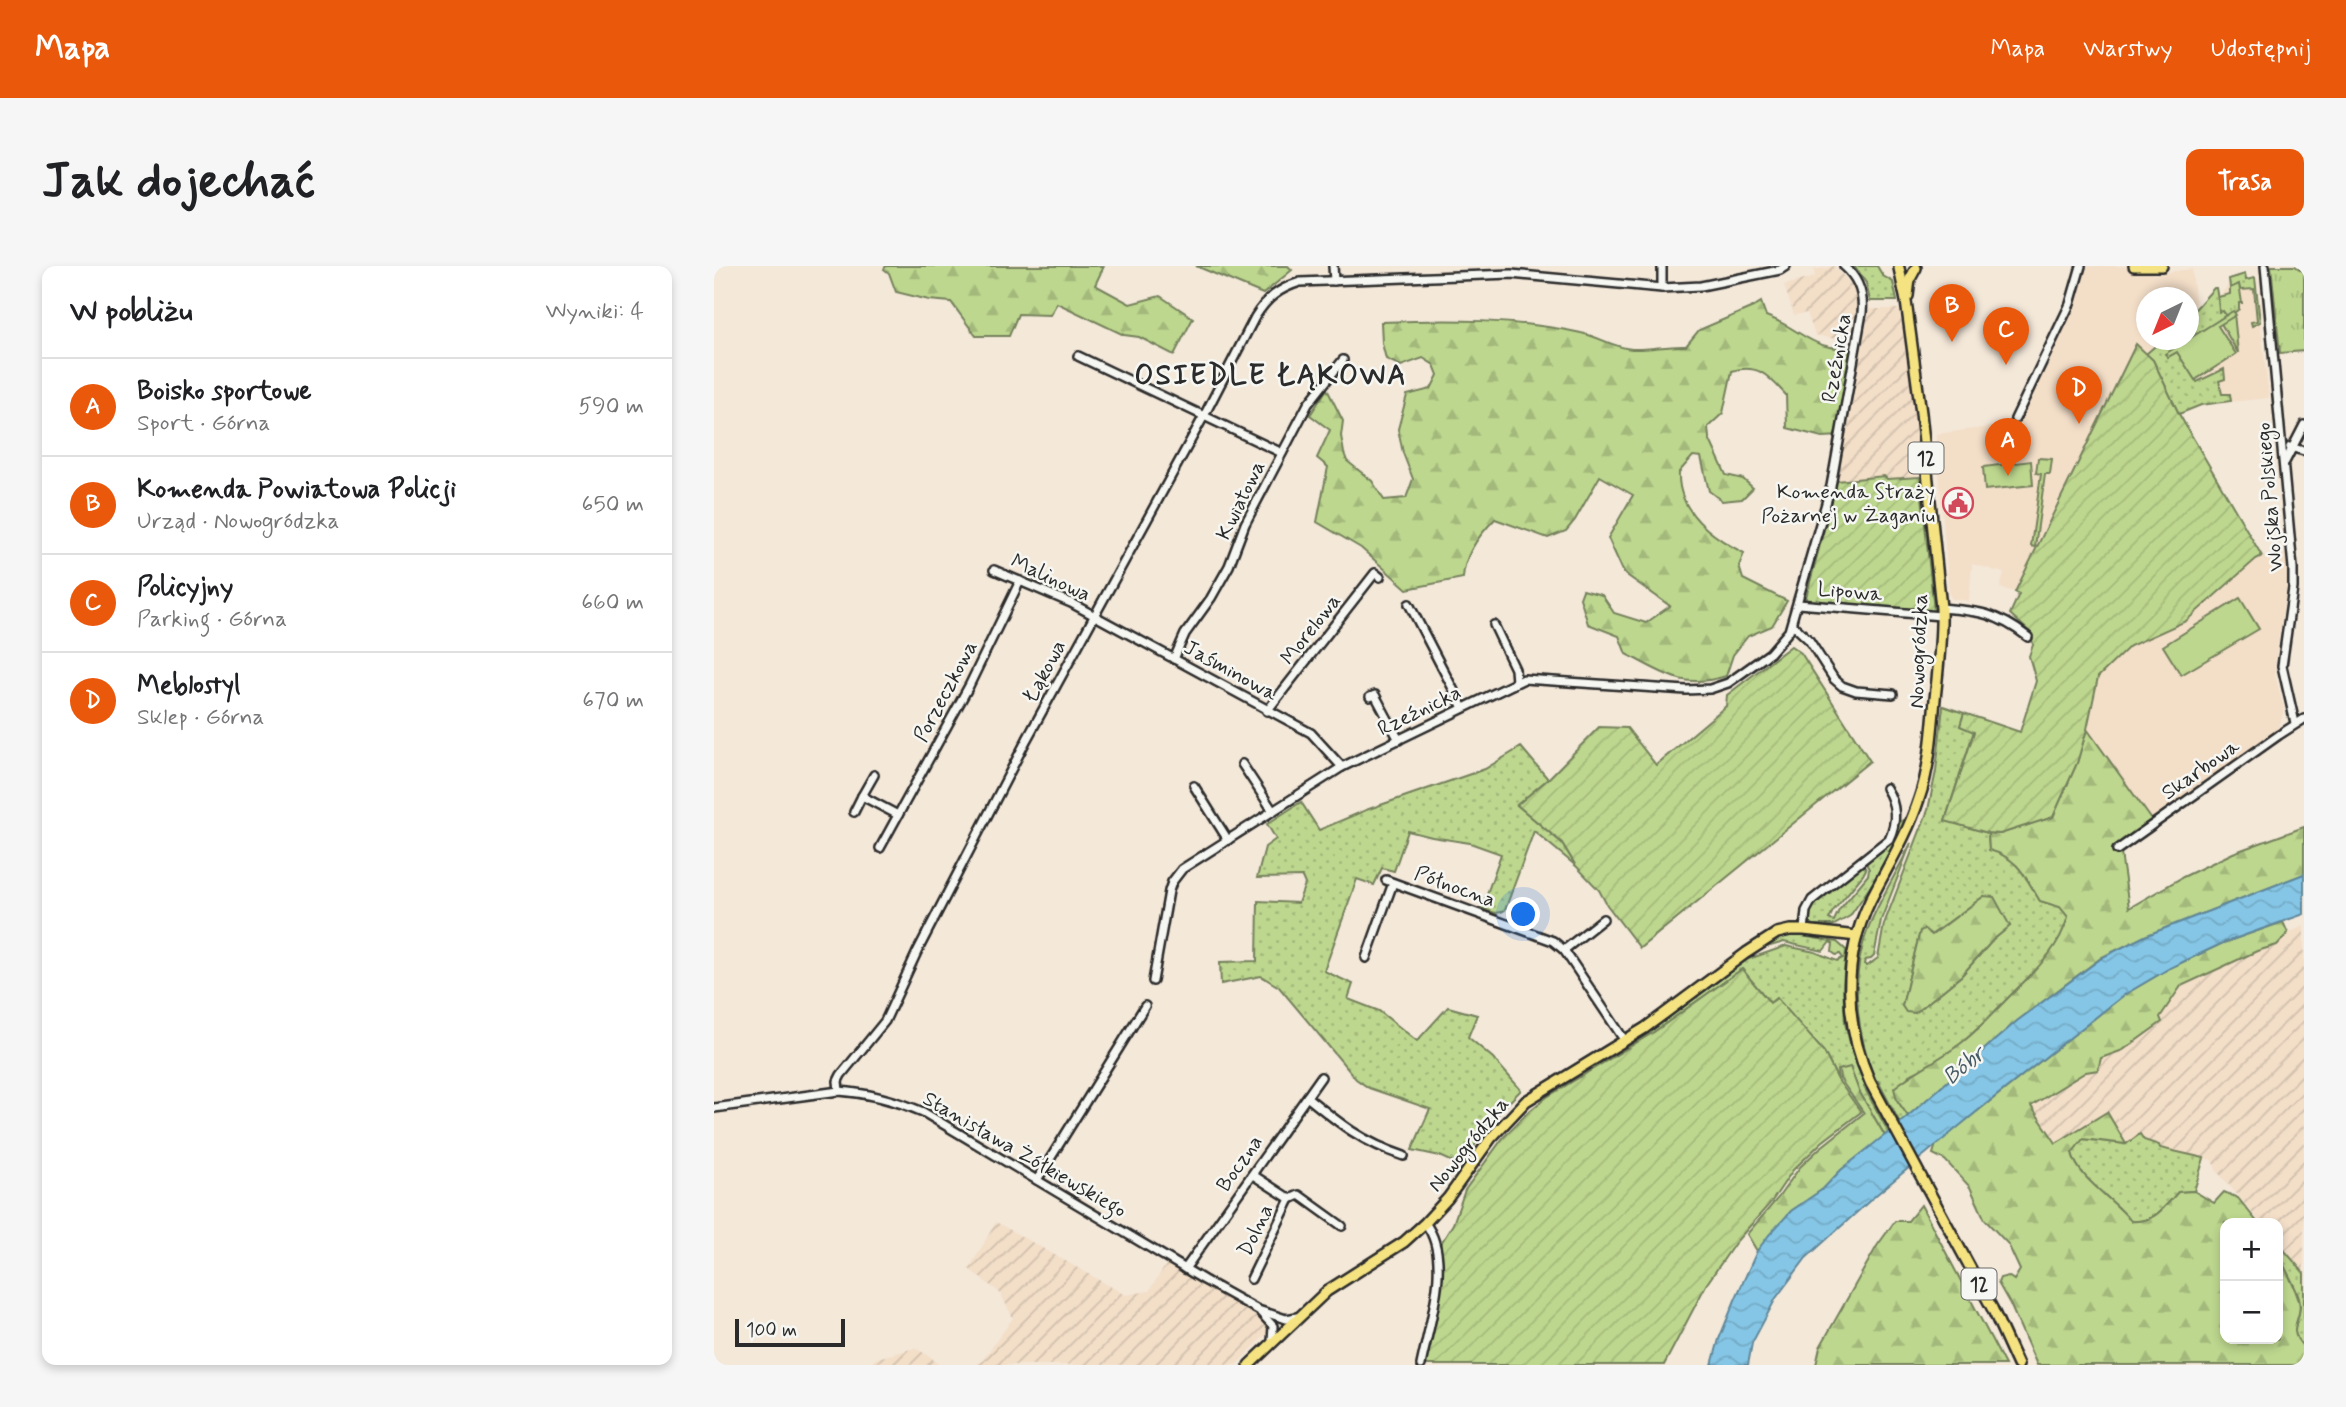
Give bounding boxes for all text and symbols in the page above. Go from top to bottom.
text: Mapa [35,27,110,71]
text: Mapa [1990,34,2045,65]
text: Warstwy [2083,34,2173,65]
text: Udostępnij [2211,34,2311,65]
button: Trasa [2186,149,2304,216]
text: Jak dojechać [42,150,315,215]
pin: B [1929,284,1975,342]
north arrow [2136,287,2199,350]
text: W pobliżu [70,292,193,331]
text: Wyniki: 4 [545,297,644,327]
pin: C [1983,307,2029,365]
street label: Rzeźnicka [1815,311,1859,405]
district label: OSIEDLE ŁĄKOWA [1134,358,1408,395]
pin: D [2056,366,2102,424]
text: Boisko sportowe [137,375,311,409]
text: A [85,392,101,422]
text: 590 m [578,392,644,422]
text: Sport · Górna [137,409,270,439]
pin: A [1985,418,2031,476]
street label: Wojska Polskiego [2250,421,2291,573]
road number: 12 [1908,442,1944,474]
street label: Kwiatowa [1210,456,1272,545]
text: Komenda Powiatowa Policji [137,473,456,507]
place label: Komenda Straży Pożarnej w Żaganiu [1761,478,1935,530]
public building icon: Komenda Straży Pożarnej w Żaganiu [1941,486,1975,520]
text: B [86,490,100,520]
text: 650 m [582,490,644,520]
text: Urząd · Nowogródzka [137,507,339,537]
street label: Malinowa [1006,547,1095,609]
text: Policyjny [137,571,233,605]
street label: Lipowa [1817,575,1884,609]
text: C [85,588,101,618]
text: 660 m [581,588,644,618]
street label: Morelowa [1274,588,1347,671]
street label: Nowogródzka [1903,593,1936,709]
text: Parking · Górna [137,605,287,635]
street label: Jaśminowa [1179,634,1283,708]
street label: Łąkowa [1017,635,1073,708]
street label: Porzeczkowa [907,636,984,747]
text: Meblostyl [137,669,240,703]
street label: Rzeźnicka [1373,679,1466,743]
text: D [85,686,101,716]
text: 670 m [582,686,644,716]
text: Sklep · Górna [137,703,264,733]
street label: Skarbowa [2156,733,2245,807]
street label: Północna [1410,859,1499,914]
your location [1506,897,1540,931]
water label: Bóbr [1937,1038,1994,1092]
street label: Stanisława Żółkiewskiego [917,1085,1131,1226]
street label: Nowogródzka [1422,1091,1517,1199]
street label: Boczna [1210,1130,1269,1198]
street label: Dolna [1231,1200,1280,1261]
map controls [2220,1218,2283,1344]
button: + [2220,1218,2283,1281]
road number: 12 [1962,1268,1996,1300]
button: − [2220,1281,2283,1344]
scale bar [735,1316,845,1348]
text: 100 m [746,1318,797,1343]

